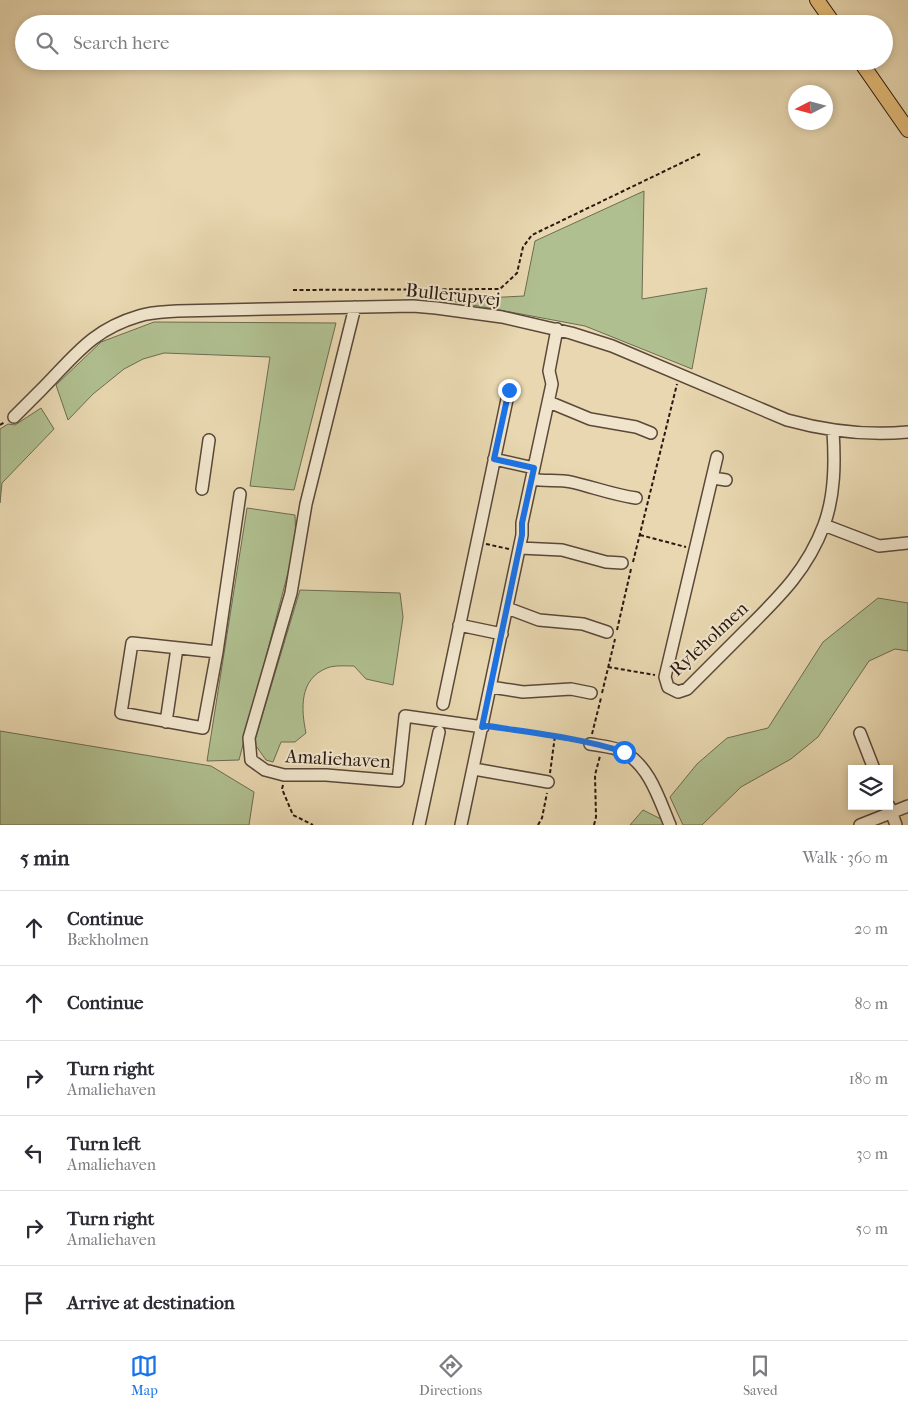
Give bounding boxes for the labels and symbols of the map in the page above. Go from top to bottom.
north arrow [788,85,833,130]
street label: Bullerupvej [405,279,501,311]
route end [498,379,521,402]
street label: Ryleholmen [665,597,753,681]
route start [613,741,636,764]
street label: Amaliehaven [284,745,391,773]

